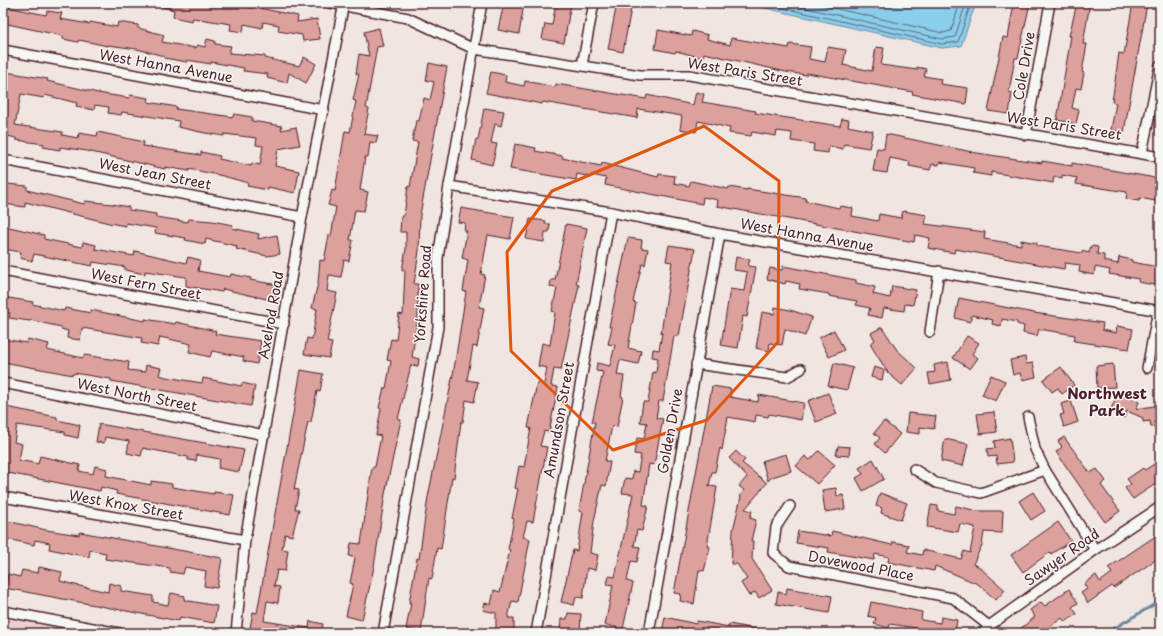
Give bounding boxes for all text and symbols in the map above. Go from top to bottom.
street label: Cole Drive [1007,30,1040,102]
street label: West Hanna Avenue [98,43,235,88]
street label: West Paris Street [686,52,805,91]
street label: West Paris Street [1005,106,1124,145]
street label: West Jean Street [97,152,214,195]
street label: West Hanna Avenue [739,212,876,257]
street label: Yorkshire Road [409,244,436,344]
street label: West Fern Street [89,262,203,305]
street label: Axelrod Road [252,269,289,361]
street label: Amundson Street [538,360,579,480]
street label: West North Street [75,373,199,416]
district label: Northwest Park [1067,381,1147,421]
street label: Golden Drive [652,387,687,475]
street label: West Knox Street [67,484,185,525]
street label: Sawyer Road [1020,523,1104,590]
street label: Dovewood Place [806,545,916,586]

